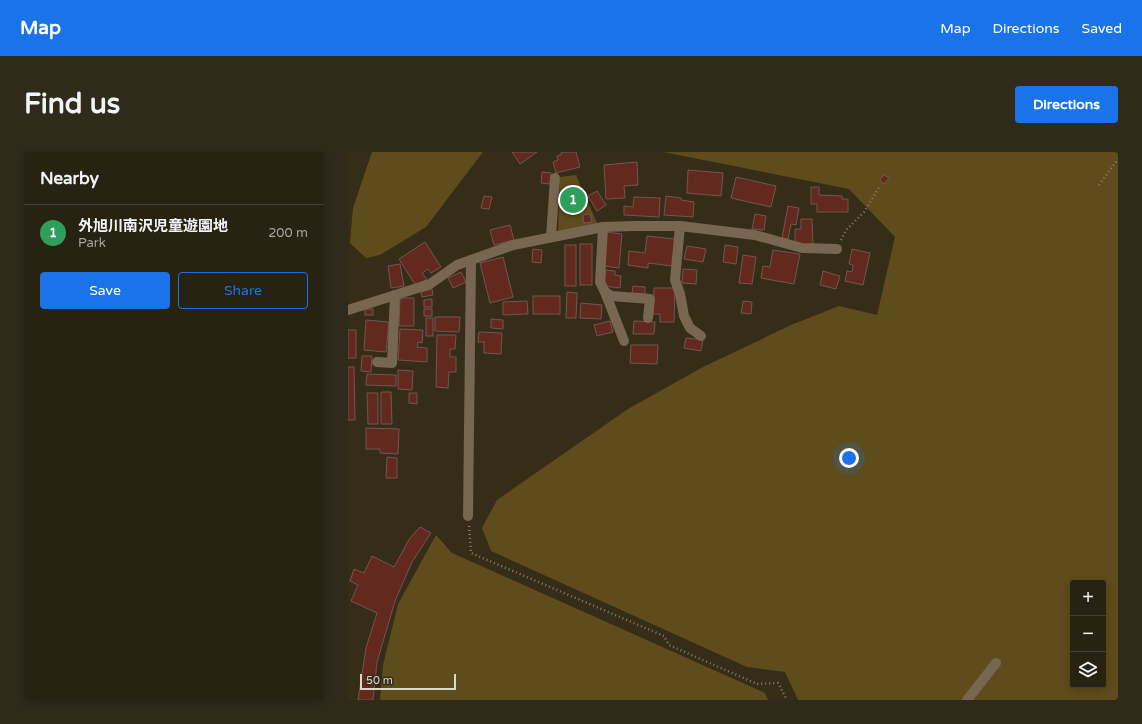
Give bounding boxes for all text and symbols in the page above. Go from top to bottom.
text: Map [20,17,61,39]
text: Map [940,20,971,37]
text: Directions [993,20,1060,37]
text: Saved [1082,20,1122,37]
button: Directions [1015,86,1118,123]
text: Find us [24,87,120,121]
text: Nearby [40,168,99,189]
pin: 1 [560,185,586,215]
text: 外旭川南沢児童遊園地 [78,217,228,235]
text: 1 [49,225,57,241]
text: 200 m [268,225,308,241]
text: Park [78,235,106,251]
button: Save [40,272,170,309]
button: Share [178,272,308,309]
your location [839,448,859,468]
map controls [1070,580,1106,688]
button: + [1070,580,1106,616]
button: − [1070,616,1106,652]
button: layers [1070,652,1106,688]
scale bar [360,672,456,691]
text: 50 m [366,674,393,687]

